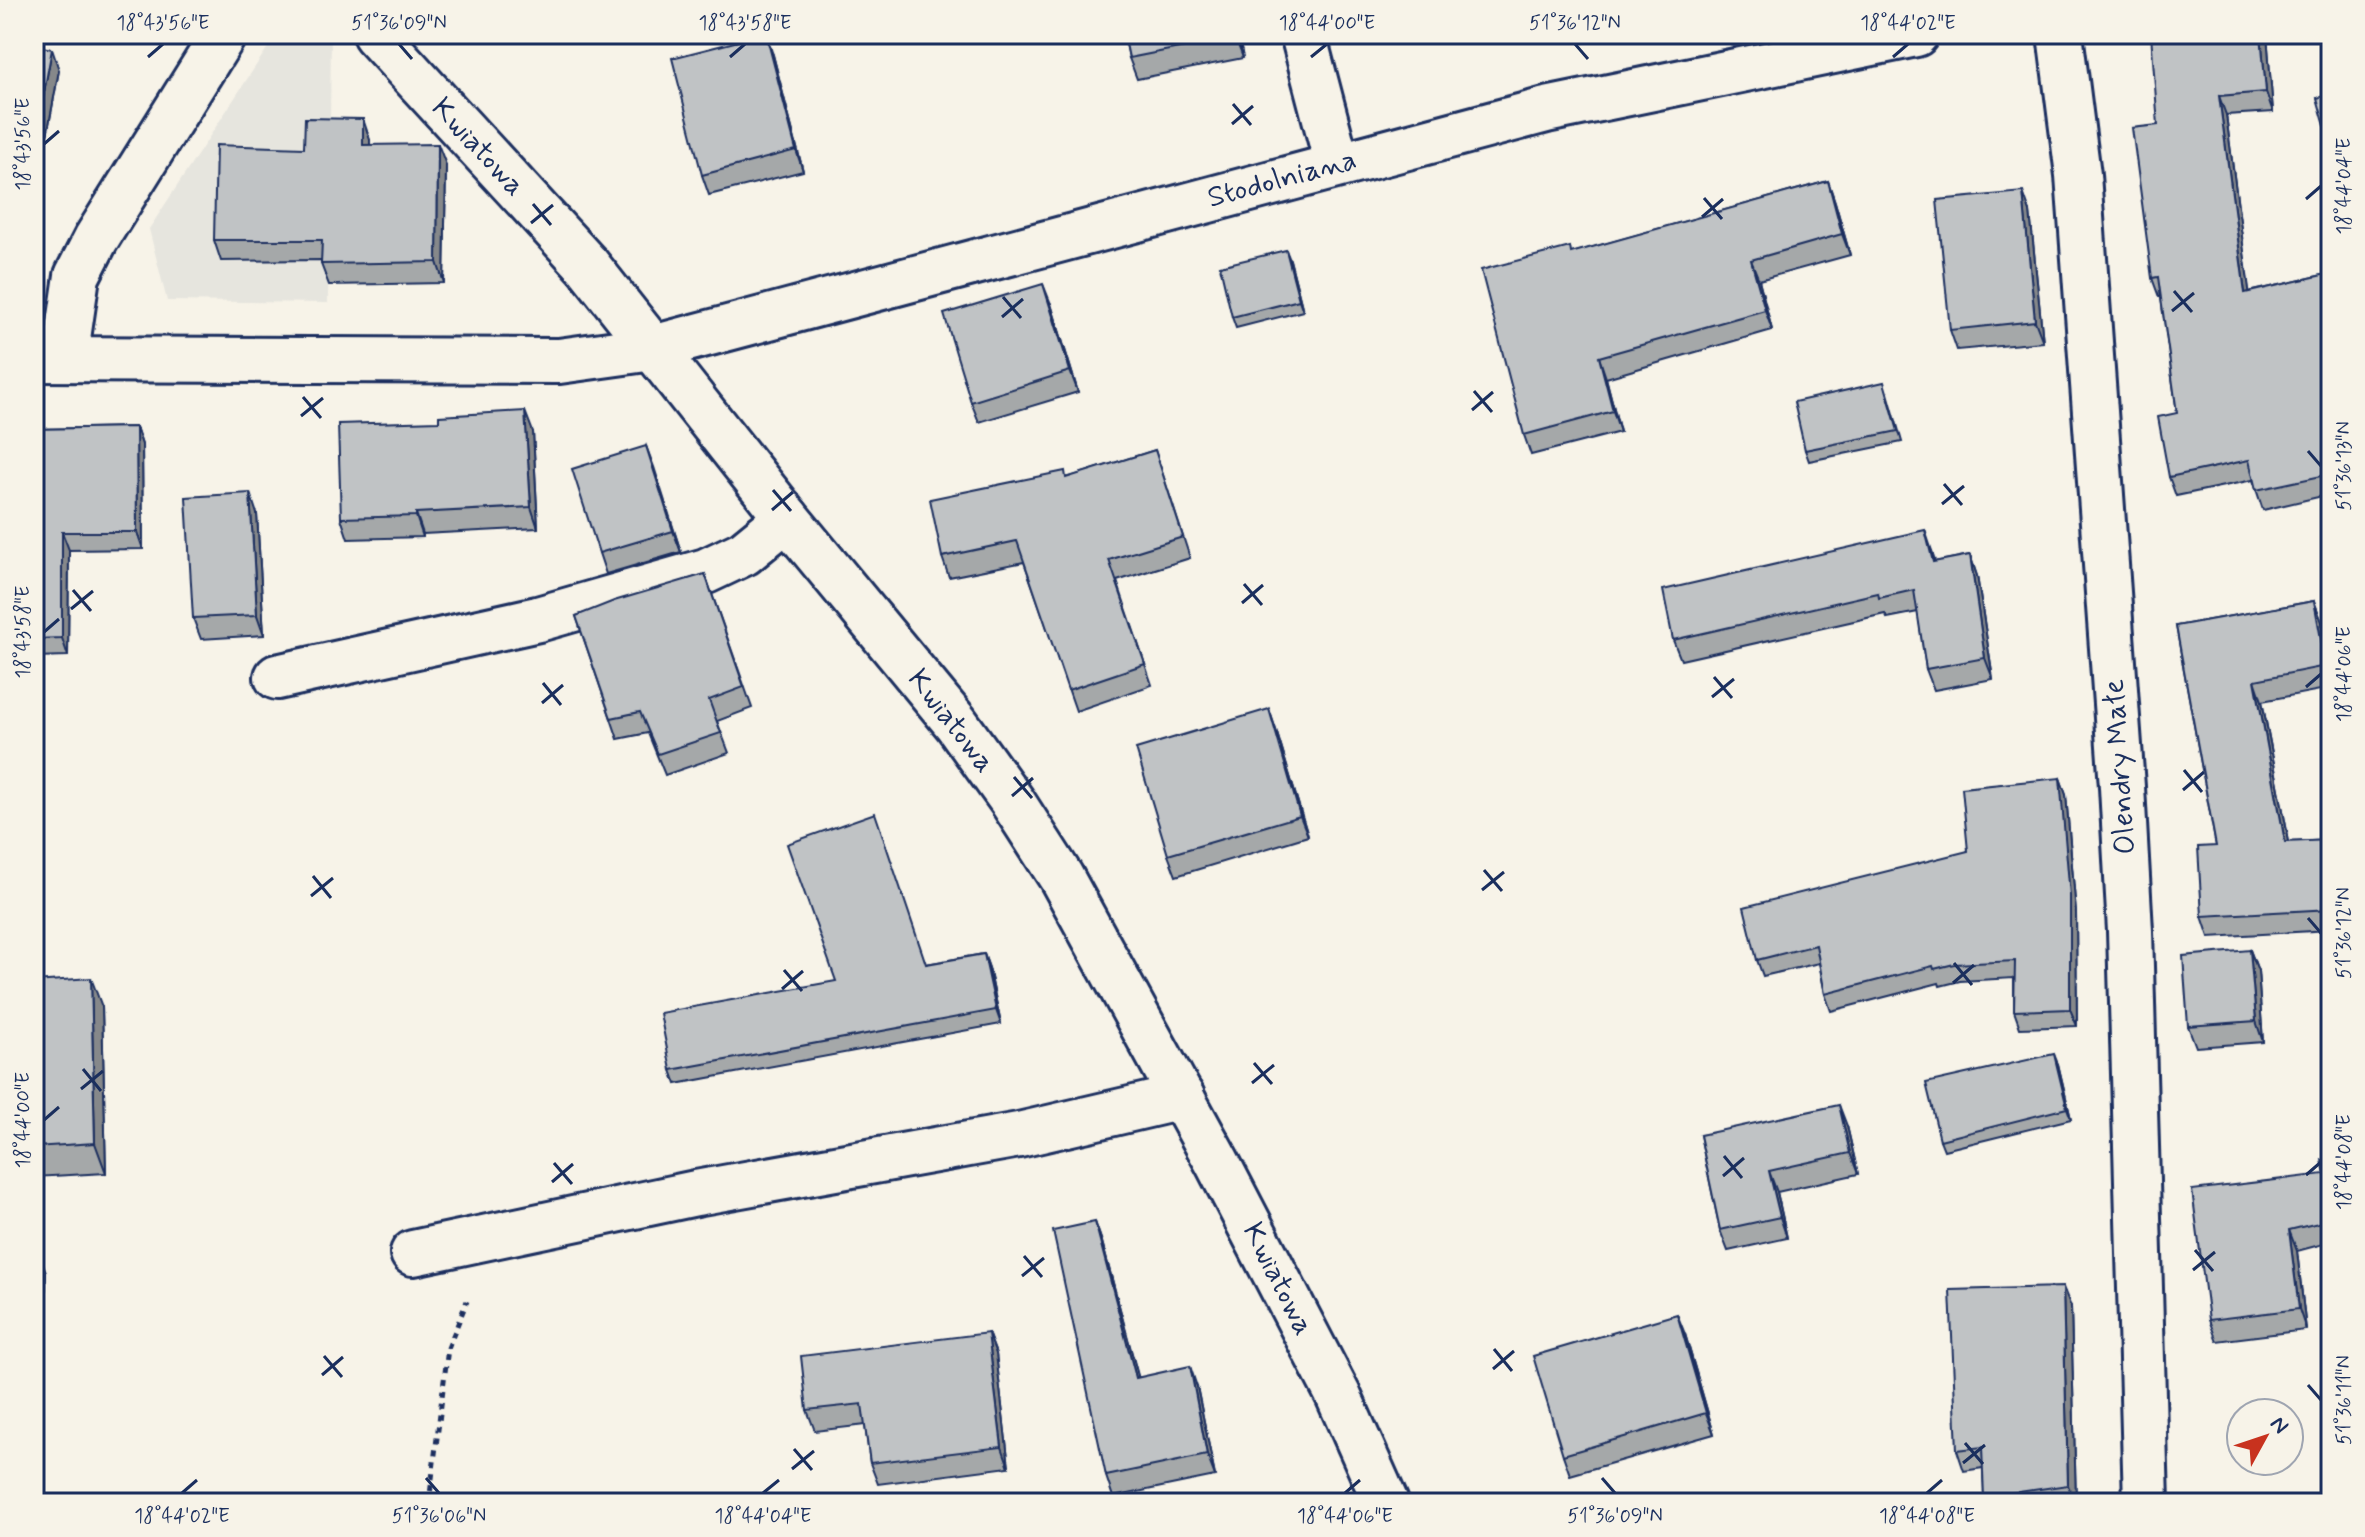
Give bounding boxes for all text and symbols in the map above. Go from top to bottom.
text: 18°43'56"E [116,10,210,37]
text: 51°36'09"N [351,10,447,37]
text: 18°43'58"E [699,10,791,37]
text: 18°44'00"E [1279,10,1375,37]
text: 51°36'12"N [1529,10,1621,37]
text: 18°44'02"E [1860,10,1956,37]
street label: Kwiatowa [422,89,534,205]
text: 18°43'56"E [10,97,37,191]
text: 18°44'04"E [2331,138,2358,234]
street label: Stodolniana [1203,140,1361,218]
text: 51°36'13"N [2331,421,2358,511]
text: 18°43'58"E [10,586,37,678]
text: 18°44'06"E [2331,626,2358,722]
street label: Kwiatowa [898,661,1004,781]
street label: Olendry Małe [2094,678,2146,856]
text: 51°36'12"N [2331,887,2358,979]
text: 18°44'00"E [10,1072,37,1168]
text: 18°44'08"E [2331,1114,2358,1210]
street label: Kwiatowa [1233,1216,1323,1342]
text: 51°36'11"N [2331,1355,2358,1445]
north arrow [2225,1397,2305,1477]
text: N [2263,1411,2294,1440]
text: 18°44'02"E [134,1503,230,1530]
text: 51°36'06"N [392,1503,486,1530]
text: 18°44'04"E [715,1503,811,1530]
text: 18°44'06"E [1297,1503,1393,1530]
text: 51°36'09"N [1567,1503,1663,1530]
text: 18°44'08"E [1879,1503,1975,1530]

